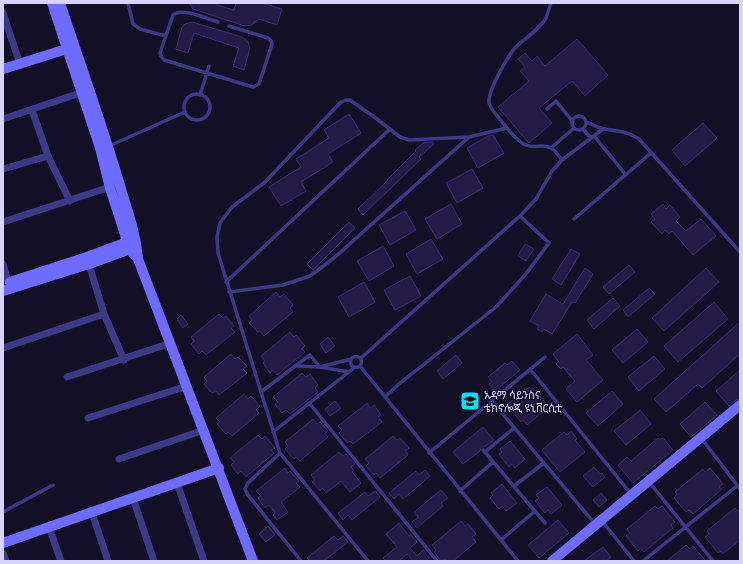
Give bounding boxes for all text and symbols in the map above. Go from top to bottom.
place label: አዳማ ሳይንስና ቴክኖሎጂ ዩኒቨርሲቲ [484,388,562,415]
school or university icon: አዳማ ሳይንስና ቴክኖሎጂ ዩኒቨርሲቲ [459,390,481,412]

